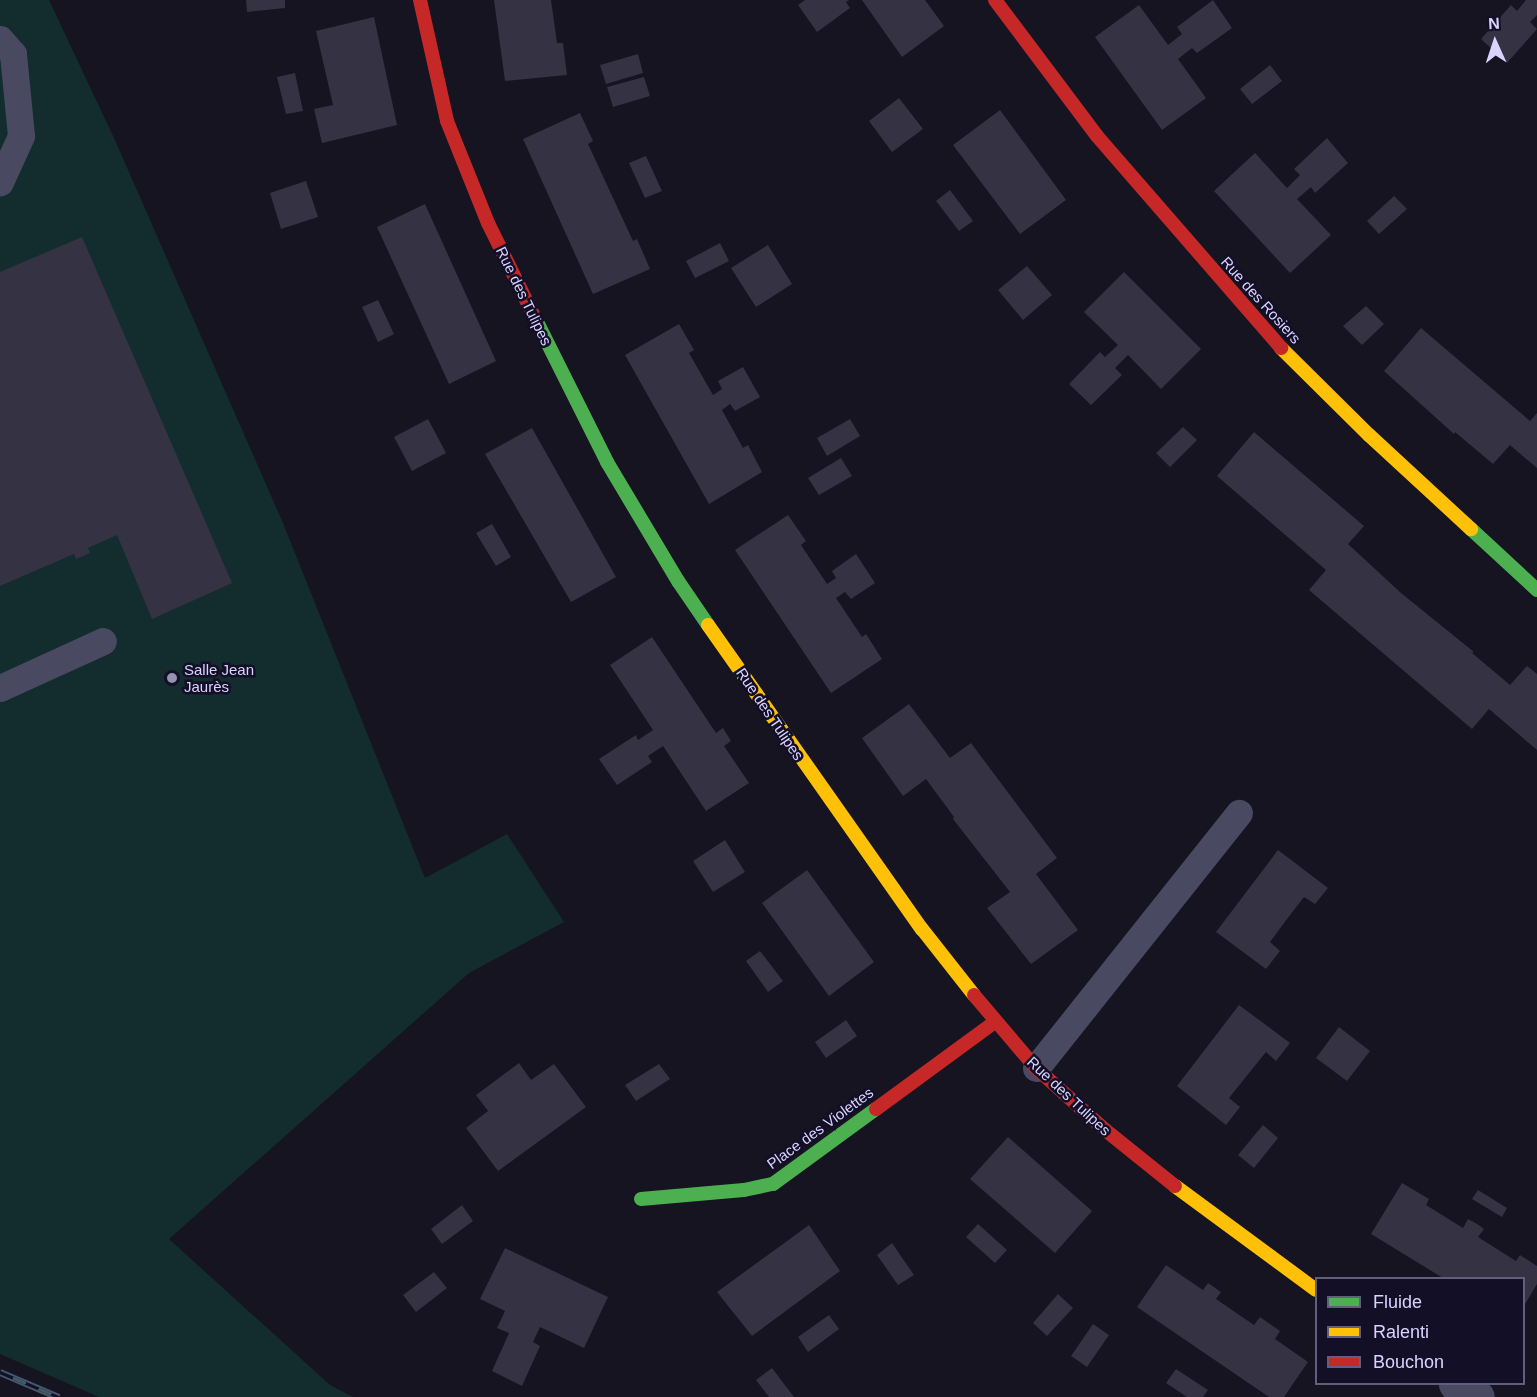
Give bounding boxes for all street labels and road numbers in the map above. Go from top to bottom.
street label: Rue des Tulipes [492,244,556,348]
street label: Rue des Rosiers [1217,253,1305,347]
street label: Rue des Tulipes [732,664,808,764]
street label: Rue des Tulipes [1023,1053,1115,1139]
street label: Place des Violettes [763,1083,877,1173]

